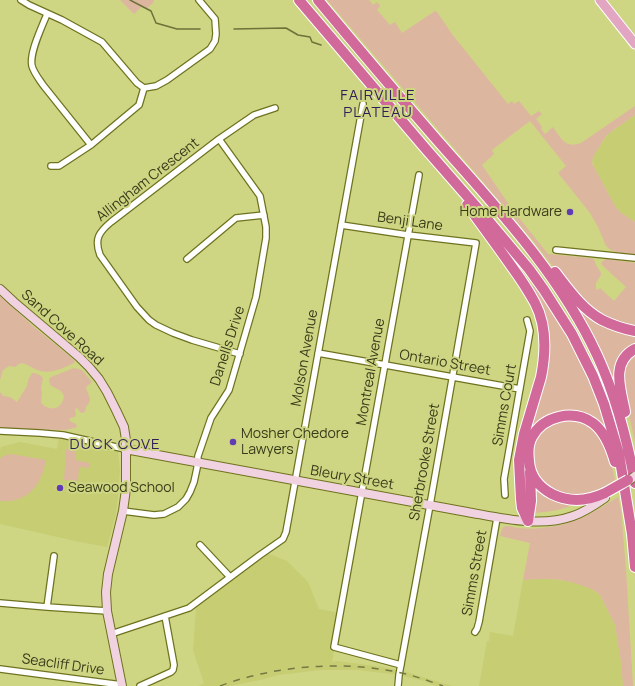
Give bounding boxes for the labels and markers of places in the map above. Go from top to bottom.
place label: Home Hardware [460,204,562,220]
marker: Home Hardware [565,207,575,217]
place label: Mosher Chedore Lawyers [241,426,349,458]
marker: Mosher Chedore Lawyers [228,437,238,447]
place label: Seawood School [68,480,175,496]
marker: Seawood School [55,483,65,493]

